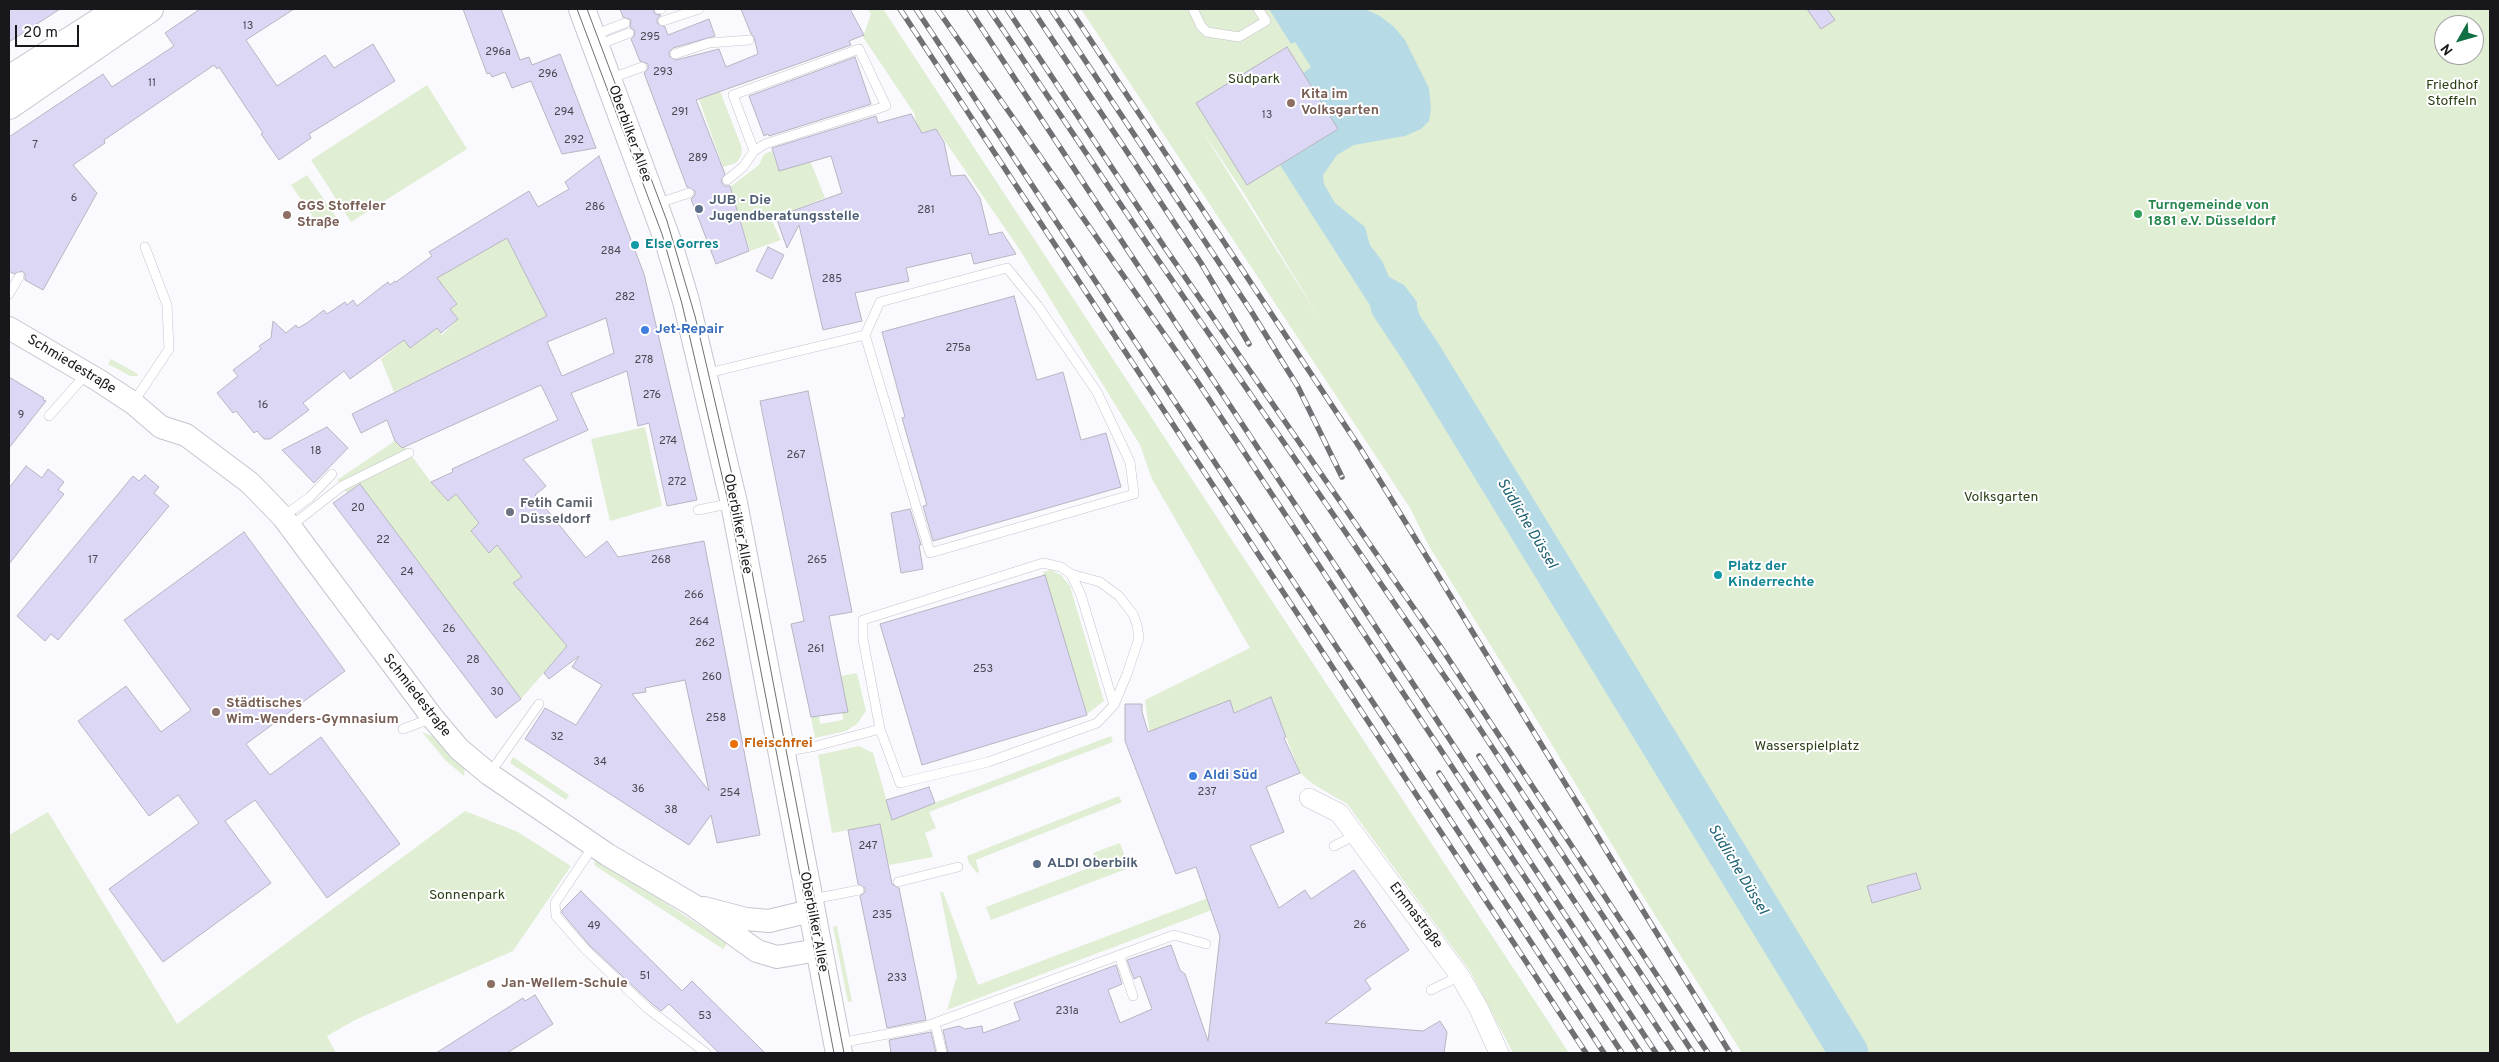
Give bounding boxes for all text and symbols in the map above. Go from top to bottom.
scale bar [18,15,81,47]
north arrow [2434,15,2484,65]
house number: 13 [243,20,253,34]
text: 20 m [23,24,58,43]
house number: 295 [640,31,660,45]
text: N [2438,40,2457,58]
house number: 296a [485,46,511,60]
house number: 293 [653,66,673,80]
house number: 296 [538,68,558,82]
park label: Südpark [1228,72,1280,88]
house number: 11 [148,77,156,91]
park label: Friedhof Stoffeln [2426,78,2478,110]
street label: Oberbilker Allee [604,83,654,185]
place label: Kita im Volksgarten [1301,87,1379,120]
marker: Kita im Volksgarten [1285,97,1297,109]
house number: 294 [554,106,574,120]
house number: 291 [671,106,689,120]
house number: 13 [1262,109,1272,123]
house number: 292 [564,134,584,148]
house number: 7 [32,139,38,153]
house number: 289 [688,152,708,166]
house number: 6 [71,192,77,206]
place label: JUB - Die Jugendberatungsstelle [709,193,860,226]
place label: Turngemeinde von 1881 e.V. Düsseldorf [2148,198,2276,230]
place label: GGS Stoffeler Straße [297,199,386,232]
house number: 286 [585,201,605,215]
marker: JUB - Die Jugendberatungsstelle [693,203,705,215]
house number: 281 [917,204,935,218]
marker: Turngemeinde von 1881 e.V. Düsseldorf [2132,208,2144,220]
marker: GGS Stoffeler Straße [281,209,293,221]
place label: Else Gorres [645,237,719,253]
marker: Else Gorres [629,239,641,251]
house number: 284 [601,245,621,259]
house number: 285 [822,273,842,287]
house number: 282 [615,291,635,305]
place label: Jet-Repair [655,322,724,338]
marker: Jet-Repair [639,324,651,336]
street label: Schmiedestraße [24,332,118,398]
house number: 275a [946,342,970,356]
house number: 278 [635,354,653,368]
house number: 276 [643,389,661,403]
house number: 16 [258,399,268,413]
house number: 9 [18,409,24,423]
house number: 274 [659,435,677,449]
house number: 18 [311,445,321,459]
house number: 267 [787,449,805,463]
street label: Oberbilker Allee [719,472,755,576]
house number: 272 [668,476,686,490]
water label: Südliche Düssel [1492,476,1560,572]
park label: Volksgarten [1964,490,2038,506]
place label: Fetih Camii Düsseldorf [520,496,593,528]
house number: 20 [351,502,365,516]
marker: Fetih Camii Düsseldorf [504,506,516,518]
house number: 22 [376,534,390,548]
house number: 17 [88,554,98,568]
house number: 268 [651,554,671,568]
house number: 265 [807,554,827,568]
place label: Platz der Kinderrechte [1728,559,1814,592]
house number: 24 [400,566,414,580]
marker: Platz der Kinderrechte [1712,569,1724,581]
house number: 266 [684,589,704,603]
house number: 264 [689,616,709,630]
house number: 26 [442,623,456,637]
house number: 262 [695,637,715,651]
house number: 261 [807,643,825,657]
street label: Schmiedestraße [378,651,454,741]
house number: 28 [466,654,480,668]
house number: 253 [973,663,993,677]
house number: 260 [702,671,722,685]
house number: 30 [490,686,504,700]
place label: Städtisches Wim-Wenders-Gymnasium [226,696,399,729]
marker: Städtisches Wim-Wenders-Gymnasium [210,706,222,718]
house number: 258 [706,712,726,726]
house number: 32 [550,731,564,745]
place label: Fleischfrei [744,736,813,752]
marker: Fleischfrei [728,738,740,750]
park label: Wasserspielplatz [1755,739,1859,755]
house number: 34 [593,756,607,770]
place label: Aldi Süd [1203,768,1258,784]
marker: Aldi Süd [1187,770,1199,782]
house number: 36 [631,783,645,797]
house number: 237 [1198,786,1216,800]
house number: 254 [720,787,740,801]
house number: 38 [664,804,678,818]
water label: Südliche Düssel [1703,822,1771,918]
house number: 247 [858,840,878,854]
place label: ALDI Oberbilk [1047,856,1138,872]
marker: ALDI Oberbilk [1031,858,1043,870]
street label: Oberbilker Allee [795,870,831,974]
street label: Emmastraße [1385,880,1445,952]
park label: Sonnenpark [429,888,505,904]
house number: 235 [872,909,892,923]
house number: 26 [1353,919,1367,933]
house number: 49 [587,920,601,934]
house number: 51 [640,970,650,984]
house number: 233 [887,972,907,986]
place label: Jan-Wellem-Schule [501,976,628,992]
marker: Jan-Wellem-Schule [485,978,497,990]
house number: 231a [1056,1005,1078,1019]
house number: 53 [698,1010,712,1024]

